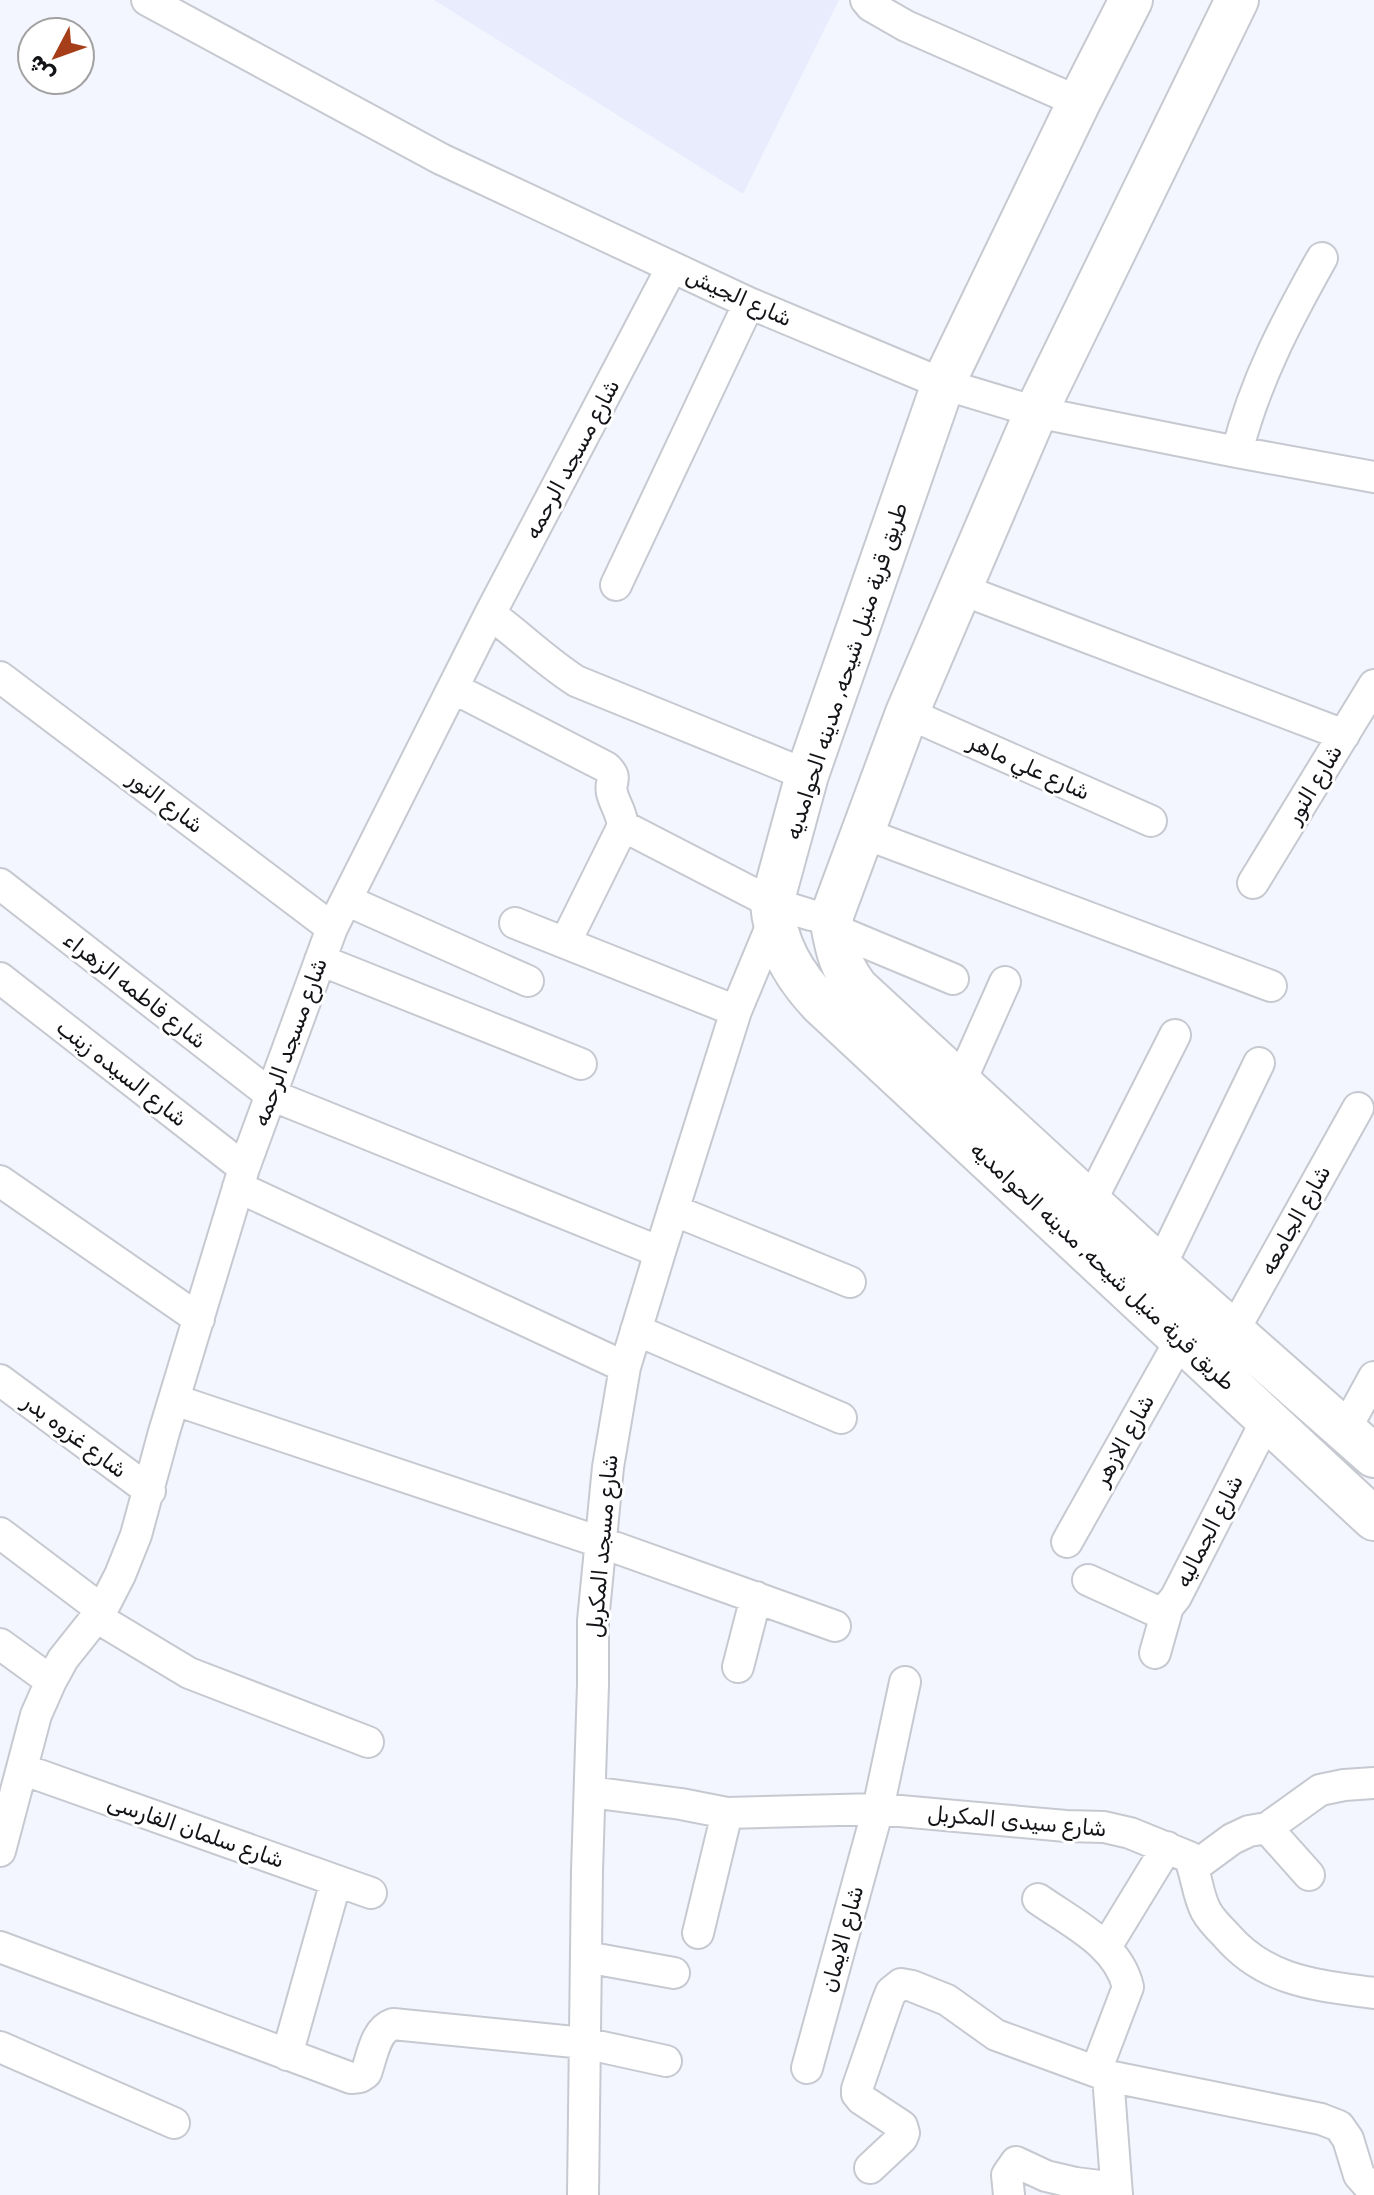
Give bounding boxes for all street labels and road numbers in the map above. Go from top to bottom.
street label: شارع الجيش [681,262,796,334]
street label: شارع مسجد الرحمه [519,375,627,544]
street label: طريق قرية منيل شيحه, مدينه الحوامديه [779,499,913,843]
street label: شارع علي ماهر [961,727,1094,809]
street label: شارع النور [1279,740,1350,831]
street label: شارع النور [120,764,209,841]
street label: شارع فاطمه الزهراء [57,926,212,1056]
street label: شارع مسجد الرحمه [247,954,335,1130]
street label: شارع السيده زينب [50,1013,193,1134]
street label: طريق قرية منيل شيحه, مدينه الحوامديه [965,1136,1241,1396]
street label: شارع الجامعه [1254,1160,1338,1281]
street label: شارع غزوه بدر [15,1387,132,1485]
street label: شارع الازهر [1087,1390,1162,1493]
street label: شارع مسجد المكربل [581,1453,625,1639]
street label: شارع الجماليه [1169,1470,1251,1593]
street label: شارع سلمان الفارسى [103,1788,288,1876]
street label: شارع سيدى المكربل [926,1800,1108,1844]
street label: شارع الايمان [815,1883,871,1996]

